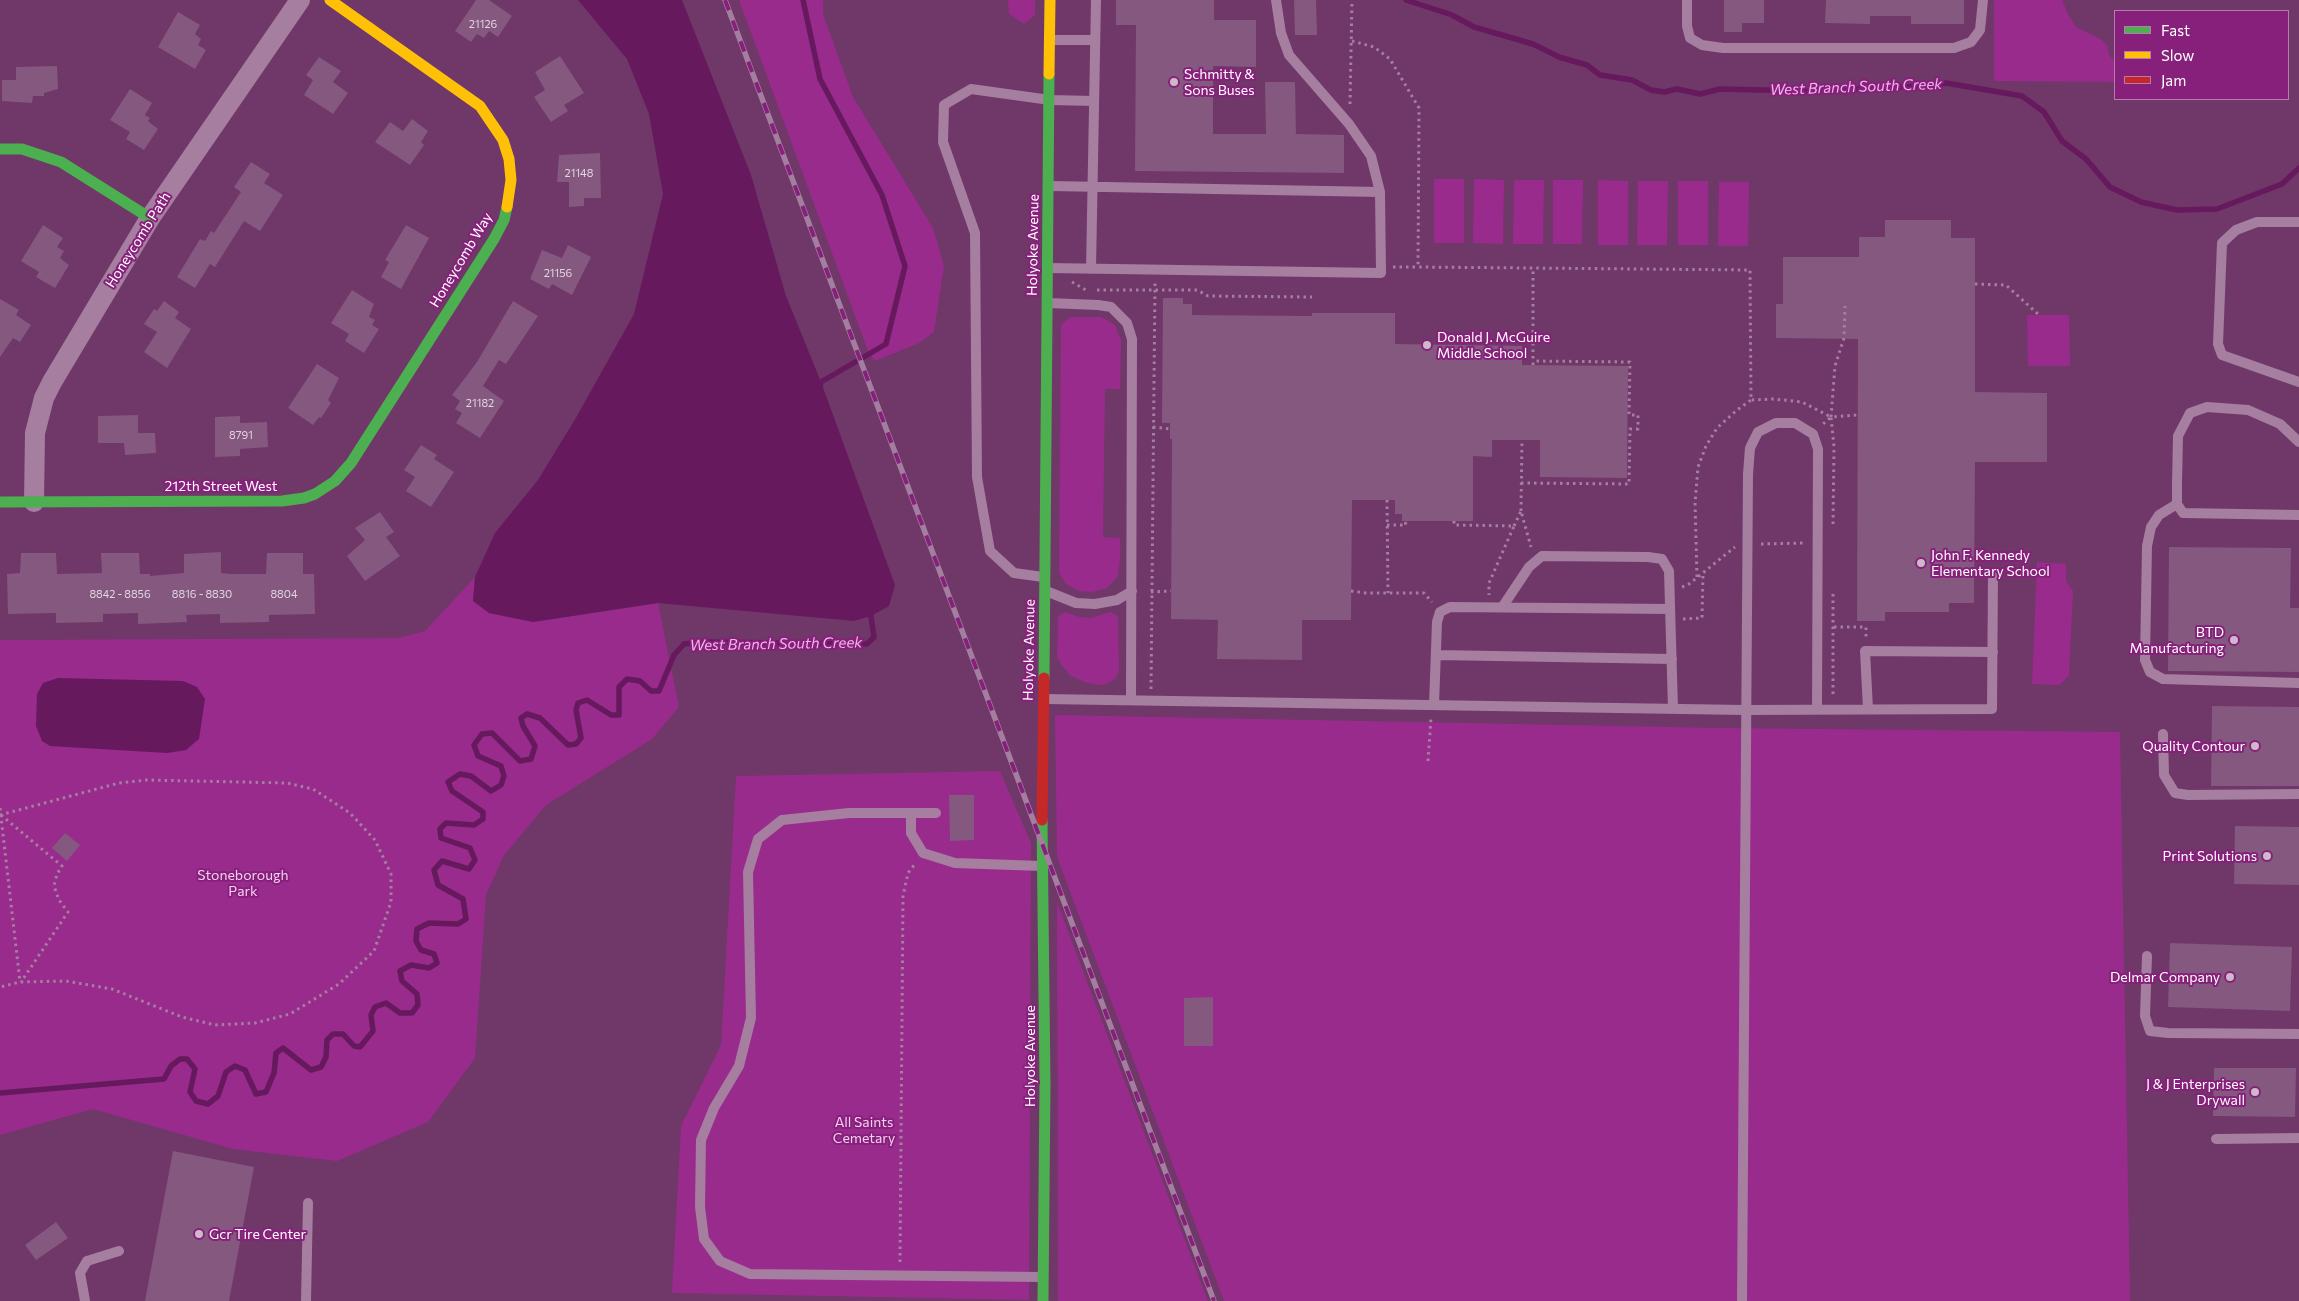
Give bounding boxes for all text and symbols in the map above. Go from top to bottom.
legend [2114,10,2289,100]
house number: 21126 [469,17,497,31]
text: Fast [2161,21,2190,39]
text: Slow [2161,46,2194,64]
place label: Schmitty & Sons Buses [1184,66,1255,98]
text: Jam [2161,71,2186,89]
water label: West Branch South Creek [1769,75,1943,99]
marker: Schmitty & Sons Buses [1168,76,1180,88]
house number: 21148 [565,166,593,180]
street label: Honeycomb Path [102,189,174,291]
street label: Holyoke Avenue [1024,194,1042,296]
street label: Honeycomb Way [426,210,496,310]
house number: 21156 [544,266,572,280]
place label: Donald J. McGuire Middle School [1437,329,1550,362]
marker: Donald J. McGuire Middle School [1421,339,1433,351]
house number: 21182 [466,396,494,410]
house number: 8791 [229,428,253,442]
street label: 212th Street West [165,478,277,494]
place label: John F. Kennedy Elementary School [1931,547,2050,580]
marker: John F. Kennedy Elementary School [1915,557,1927,569]
house number: 8842 - 8856 [89,587,151,601]
house number: 8816 - 8830 [172,587,232,601]
house number: 8804 [270,587,298,601]
street label: Holyoke Avenue [1020,599,1038,701]
place label: BTD Manufacturing [2130,624,2224,656]
water label: West Branch South Creek [690,633,862,655]
marker: BTD Manufacturing [2228,634,2240,646]
place label: Quality Contour [2142,738,2245,754]
marker: Quality Contour [2249,740,2261,752]
place label: Print Solutions [2163,848,2257,864]
marker: Print Solutions [2261,850,2273,862]
park label: Stoneborough Park [197,867,289,900]
place label: Delmar Company [2110,969,2220,985]
marker: Delmar Company [2224,971,2236,983]
street label: Holyoke Avenue [1022,1005,1038,1107]
place label: J & J Enterprises Drywall [2146,1076,2245,1108]
marker: J & J Enterprises Drywall [2249,1086,2261,1098]
park label: All Saints Cemetary [833,1114,895,1146]
place label: Gcr Tire Center [209,1226,306,1242]
marker: Gcr Tire Center [193,1228,205,1240]

